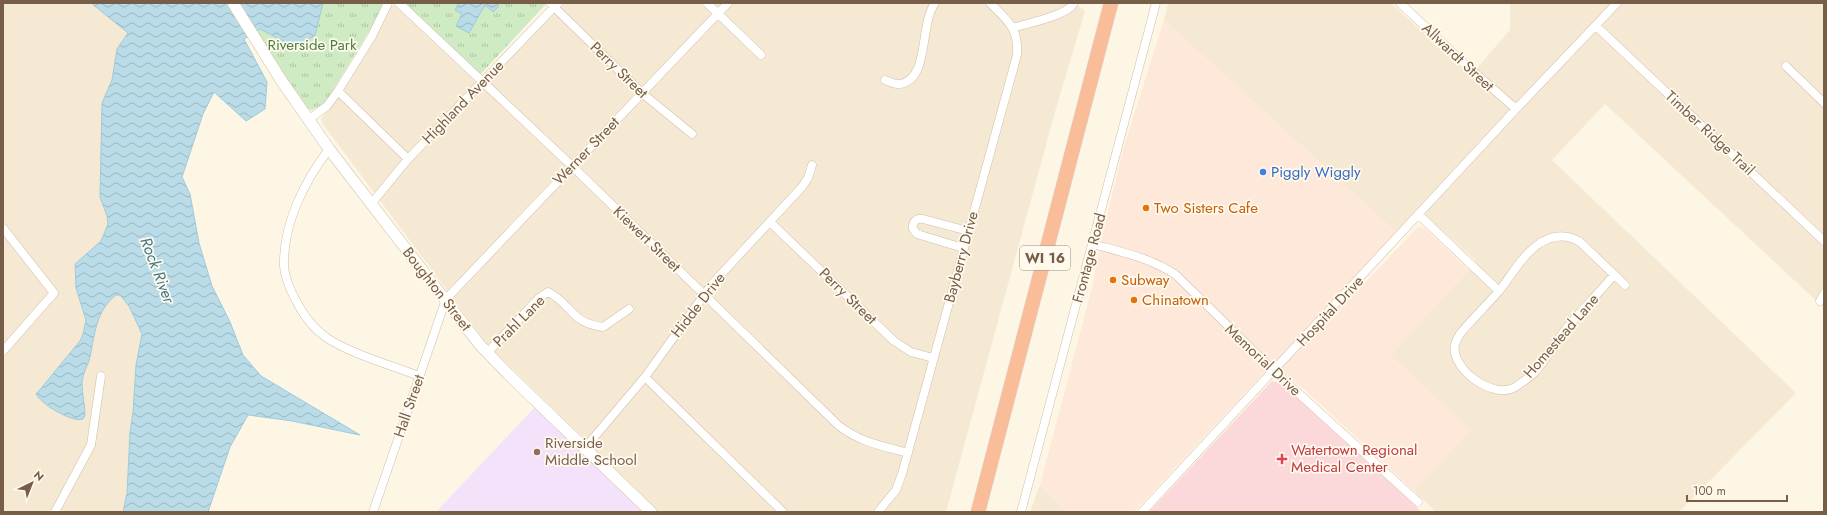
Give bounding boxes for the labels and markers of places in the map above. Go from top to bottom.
place label: Piggly Wiggly [1271,161,1361,183]
marker: Piggly Wiggly [1258,167,1268,177]
place label: Two Sisters Cafe [1154,197,1258,219]
marker: Two Sisters Cafe [1141,203,1151,213]
place label: Subway [1121,269,1170,291]
marker: Subway [1108,275,1118,285]
place label: Chinatown [1142,289,1209,311]
marker: Chinatown [1129,295,1139,305]
place label: Riverside Middle School [545,432,637,471]
place label: Watertown Regional Medical Center [1291,439,1417,478]
marker: Riverside Middle School [532,447,542,457]
marker: Watertown Regional Medical Center [1276,453,1288,465]

